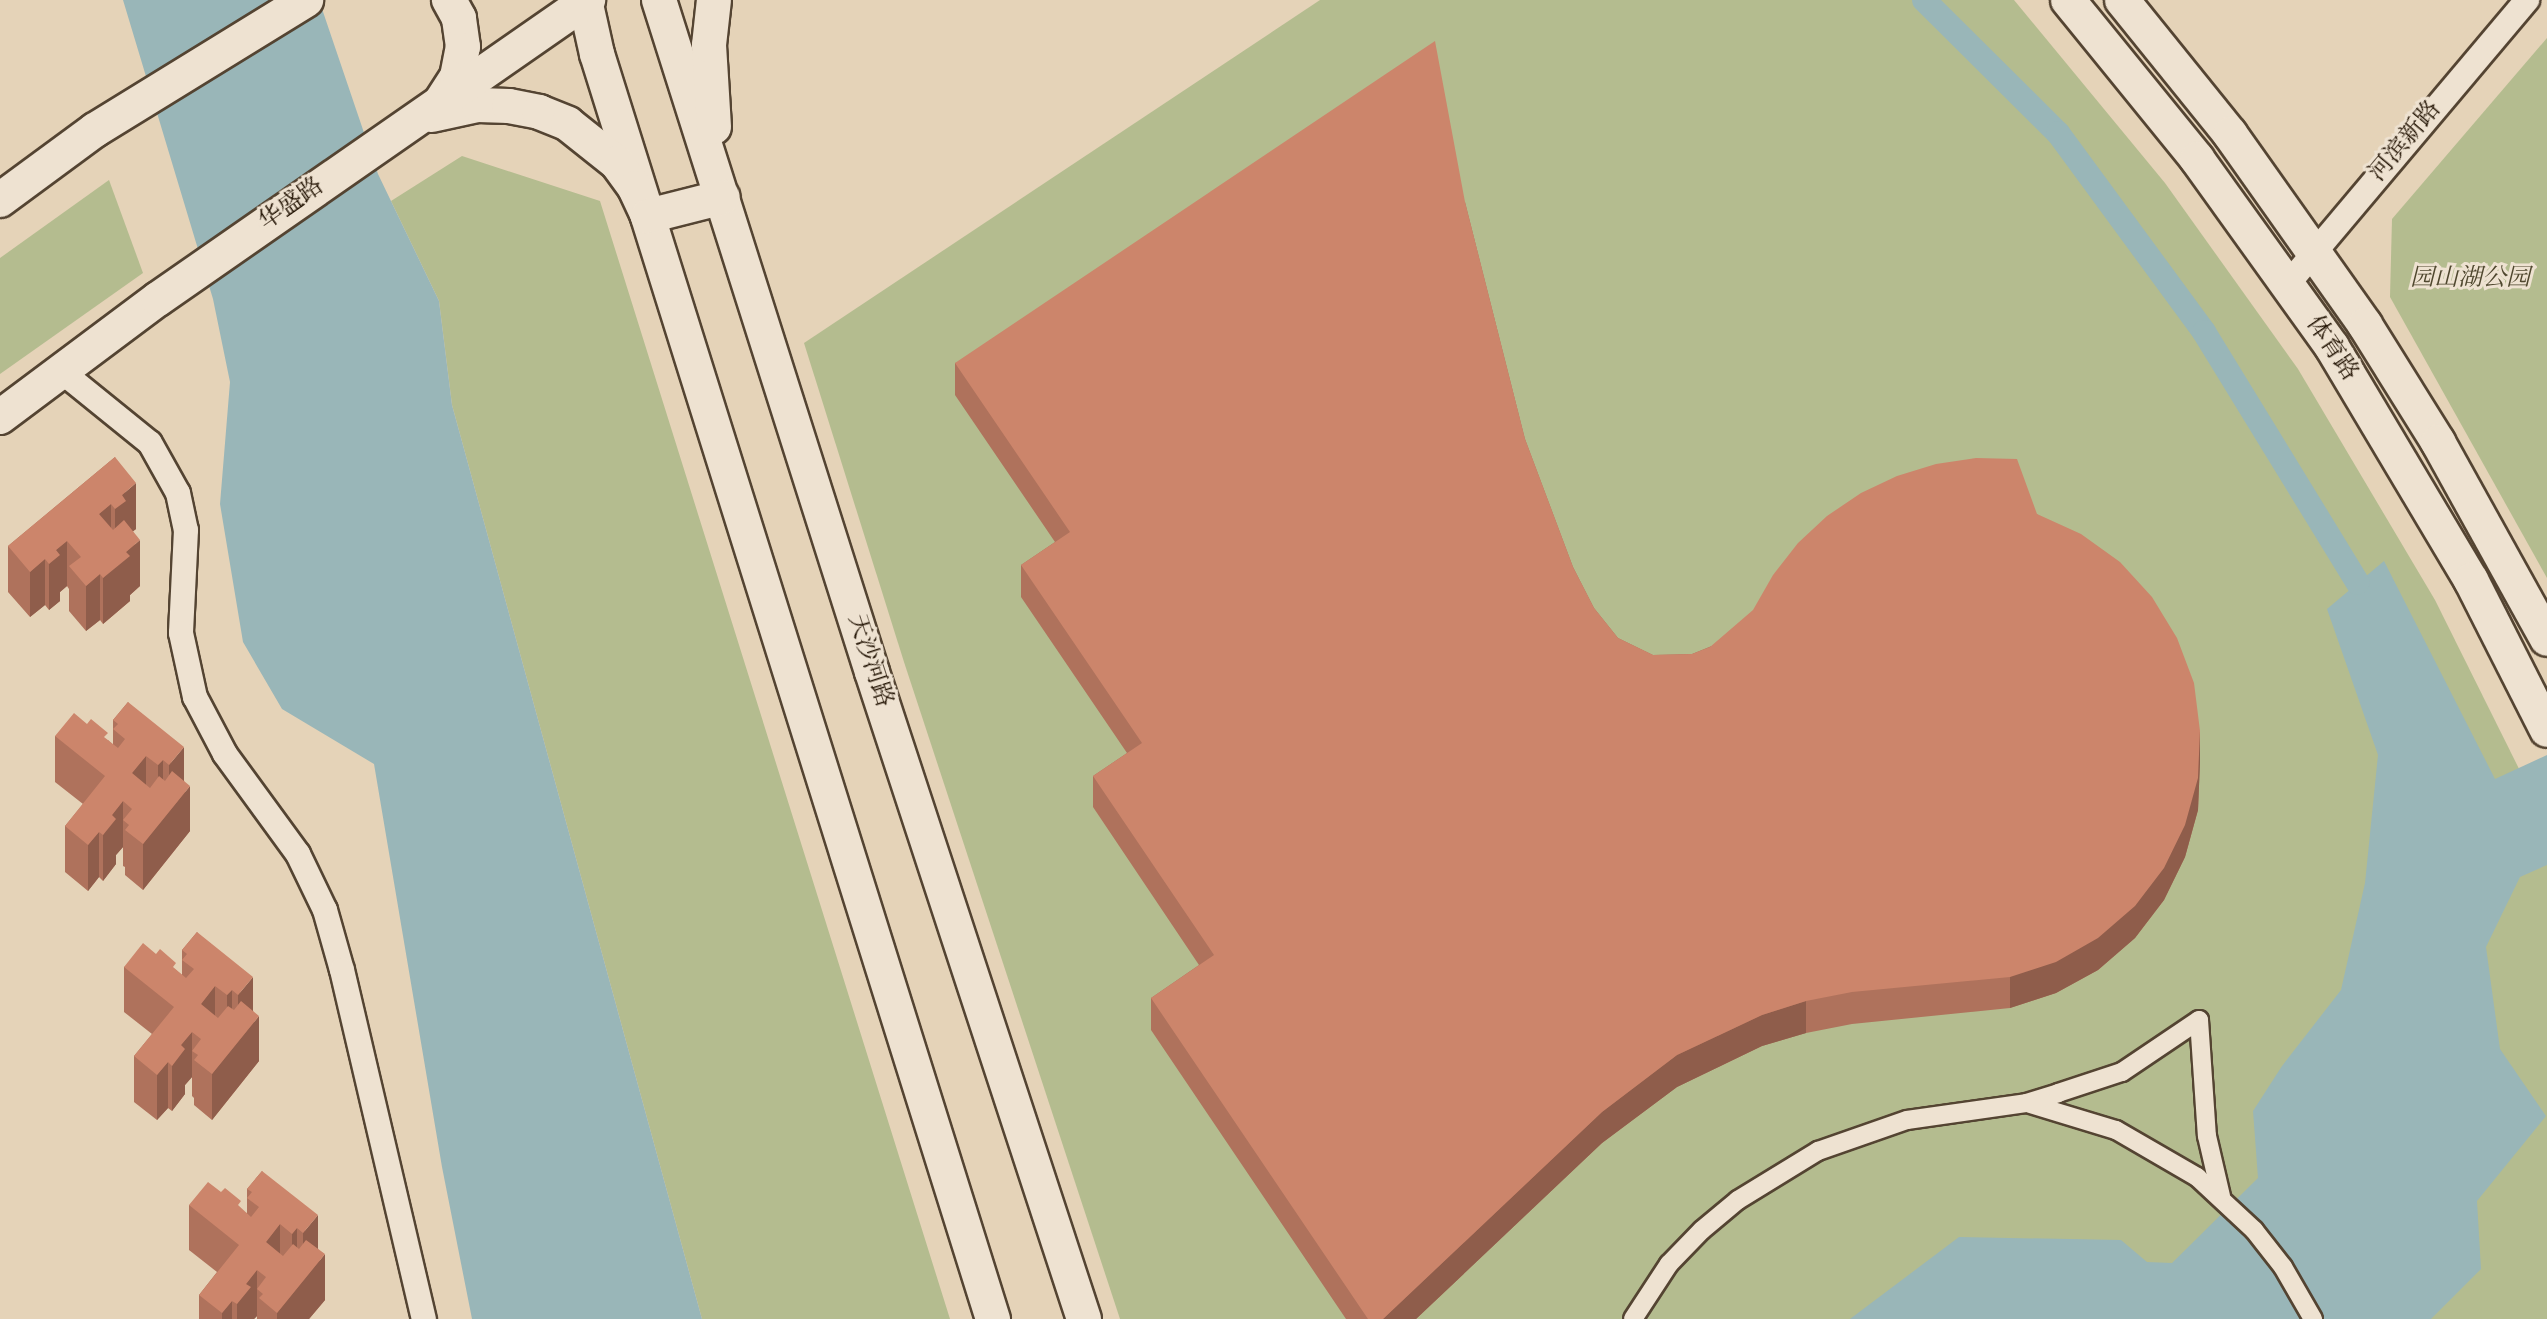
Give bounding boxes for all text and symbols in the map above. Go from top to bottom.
street label: 河滨新路 [2364,96,2448,188]
street label: 华盛路 [254,173,330,237]
park label: 园山湖公园 [2410,266,2530,294]
street label: 体育路 [2299,311,2363,387]
street label: 天沙河路 [840,611,898,711]

